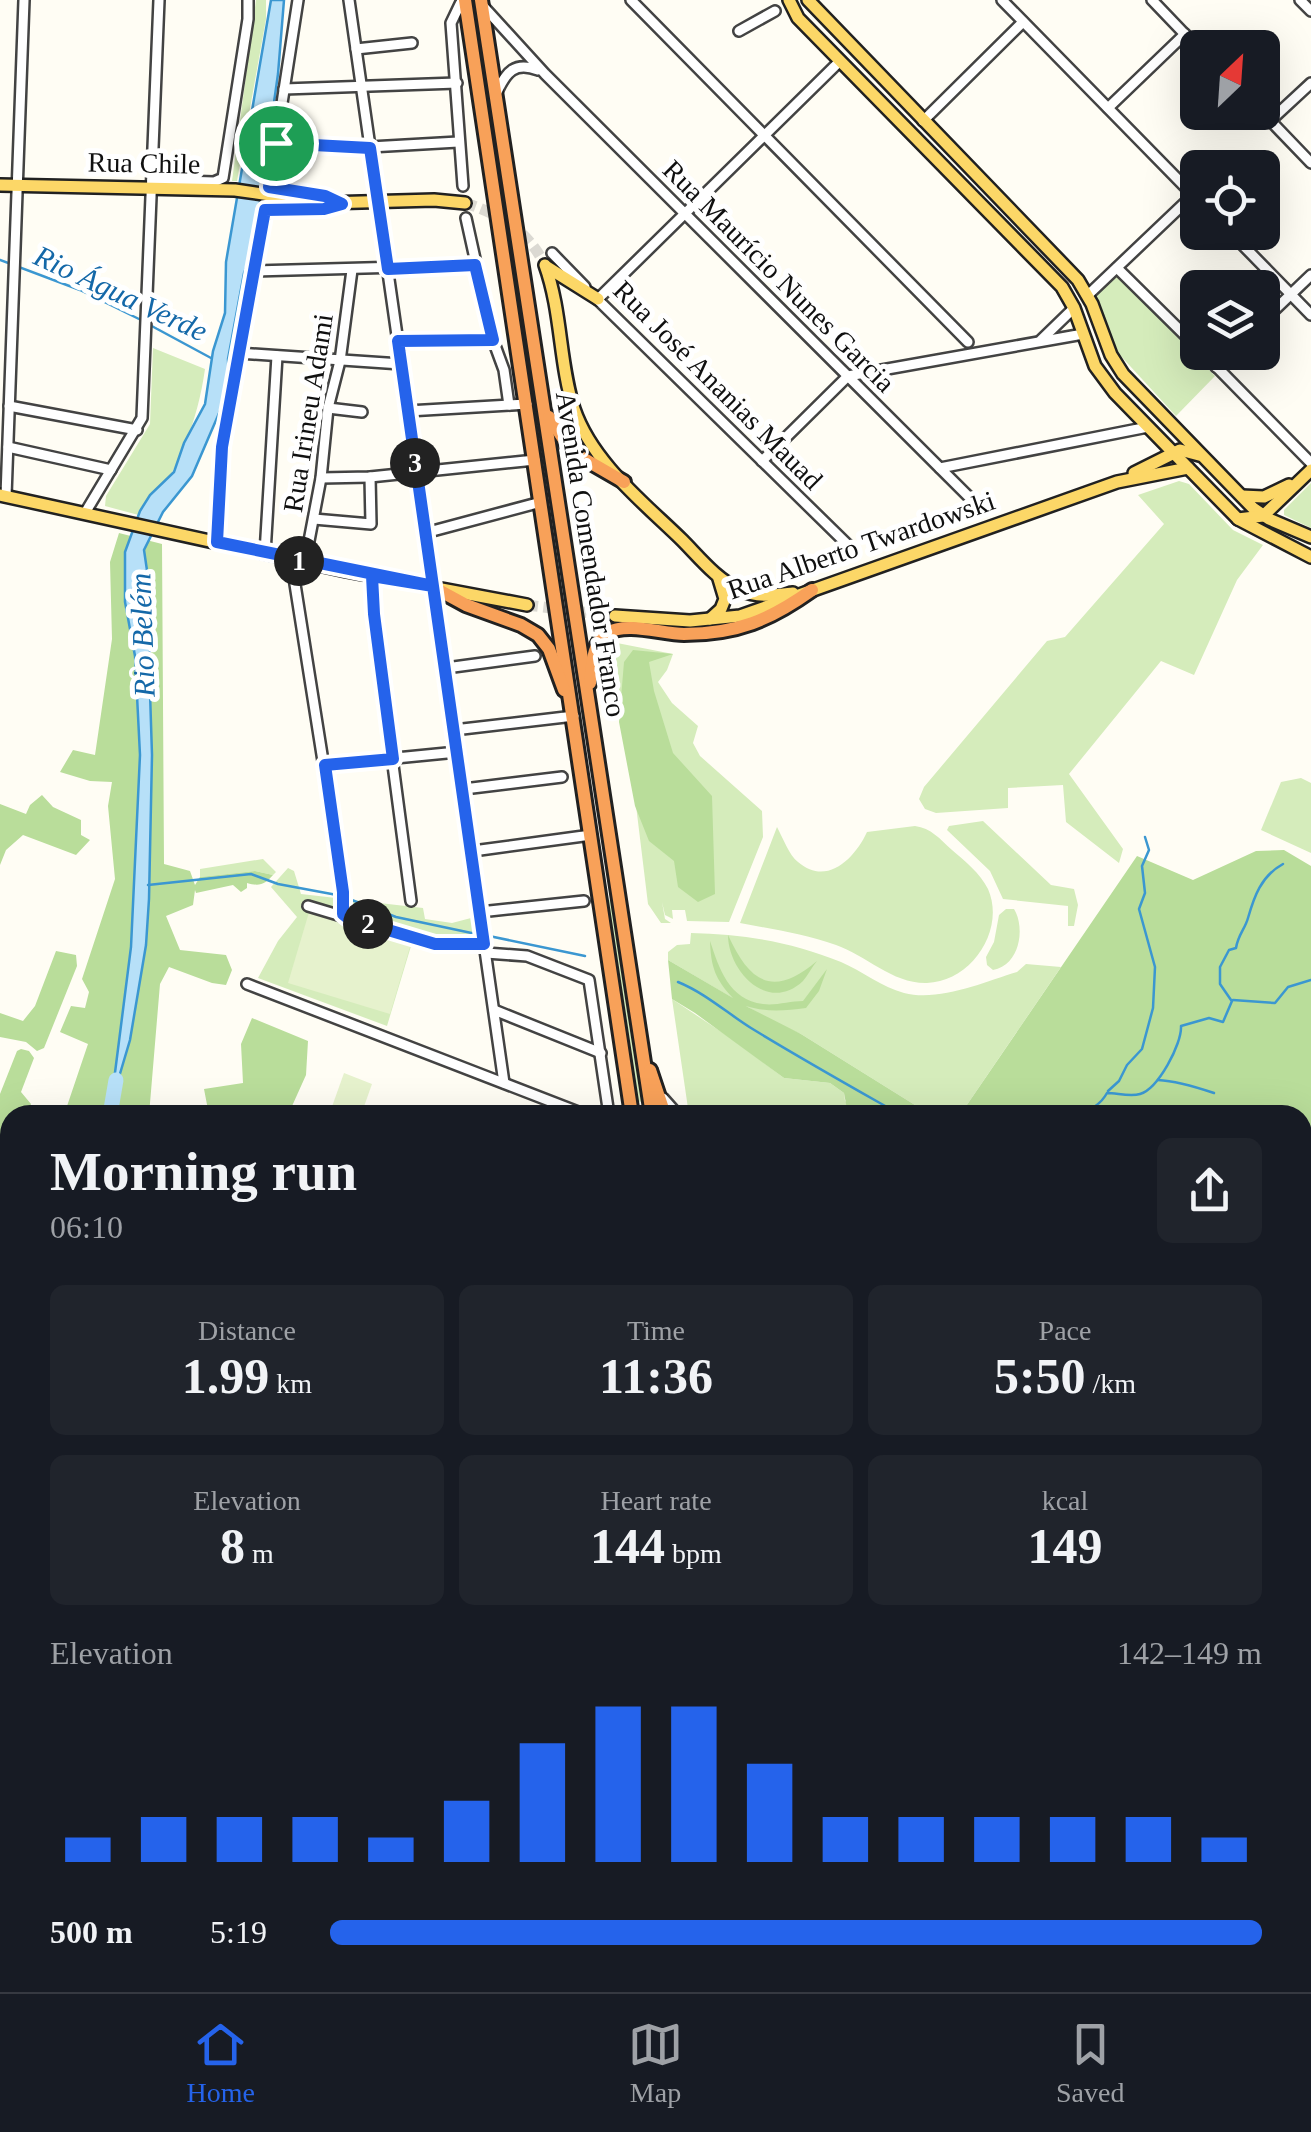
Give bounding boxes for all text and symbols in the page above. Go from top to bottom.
north arrow [1180,30,1280,130]
map controls [1180,30,1280,370]
pin [234,101,319,186]
icon: arrive [249,116,304,171]
street label: Rua Chile [87,147,201,179]
button: locate [1180,150,1280,250]
street label: Rua Maurício Nunes Garcia [657,154,902,399]
water label: Rio Água Verde [28,238,213,348]
button: layers [1180,270,1280,370]
street label: Rua José Ananias Mauad [607,274,829,496]
street label: Rua Irineu Adami [277,311,339,515]
street label: Avenida Comendador Franco [550,389,632,719]
pin: 3 [390,438,440,488]
text: 3 [408,447,422,478]
street label: Rua Alberto Twardowski [723,485,999,605]
pin: 1 [274,536,324,586]
text: 1 [292,545,306,576]
water label: Rio Belém [123,572,161,699]
pin: 2 [343,899,393,949]
text: 2 [361,908,375,939]
button: share [1157,1138,1262,1243]
text: Morning run [50,1141,357,1202]
text: 06:10 [50,1209,123,1245]
text: Distance [198,1315,296,1346]
text: Time [627,1315,685,1346]
text: Pace [1039,1315,1091,1346]
text: 1.99 [182,1348,269,1404]
text: 11:36 [599,1348,713,1404]
text: 5:50 [994,1348,1086,1404]
text: km [269,1368,312,1399]
text: /km [1086,1368,1136,1399]
text: Elevation [193,1485,301,1516]
text: Heart rate [600,1485,712,1516]
text: kcal [1042,1485,1088,1516]
text: 8 [220,1518,245,1574]
text: 144 [590,1518,665,1574]
text: 149 [1028,1518,1103,1574]
text: m [245,1538,274,1569]
text: bpm [665,1538,722,1569]
text: Elevation [50,1635,173,1671]
text: 142–149 m [1117,1635,1262,1671]
text: 500 m [50,1914,133,1950]
text: 5:19 [210,1914,267,1950]
tab: Home [187,2017,255,2109]
tab: Map [628,2017,683,2109]
tab: Saved [1056,2017,1124,2109]

